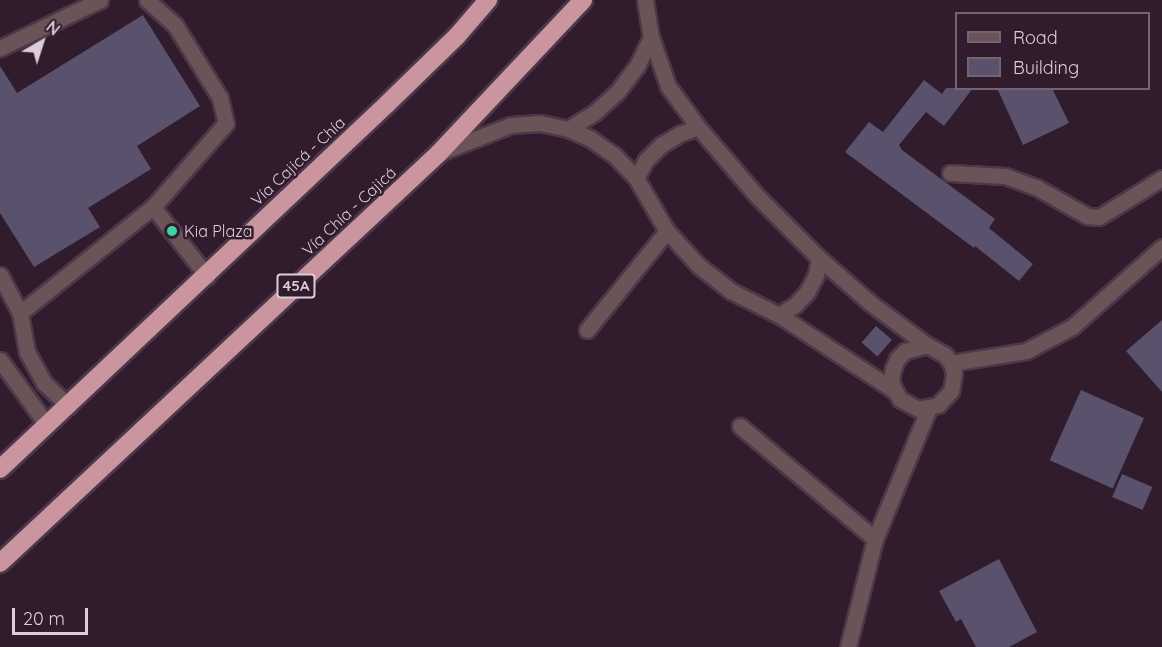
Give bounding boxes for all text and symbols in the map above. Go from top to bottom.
north arrow [12,12,72,72]
legend [955,12,1150,90]
text: N [42,17,64,39]
text: Road [1013,26,1058,49]
text: Building [1013,56,1079,79]
street label: Vía Cajicá - Chía [247,113,349,209]
street label: Vía Chía - Cajicá [298,163,400,259]
place label: Kia Plaza [184,221,253,241]
marker: Kia Plaza [165,224,179,238]
road number: 45A [275,274,317,298]
scale bar [15,596,92,634]
text: 20 m [23,607,65,630]

